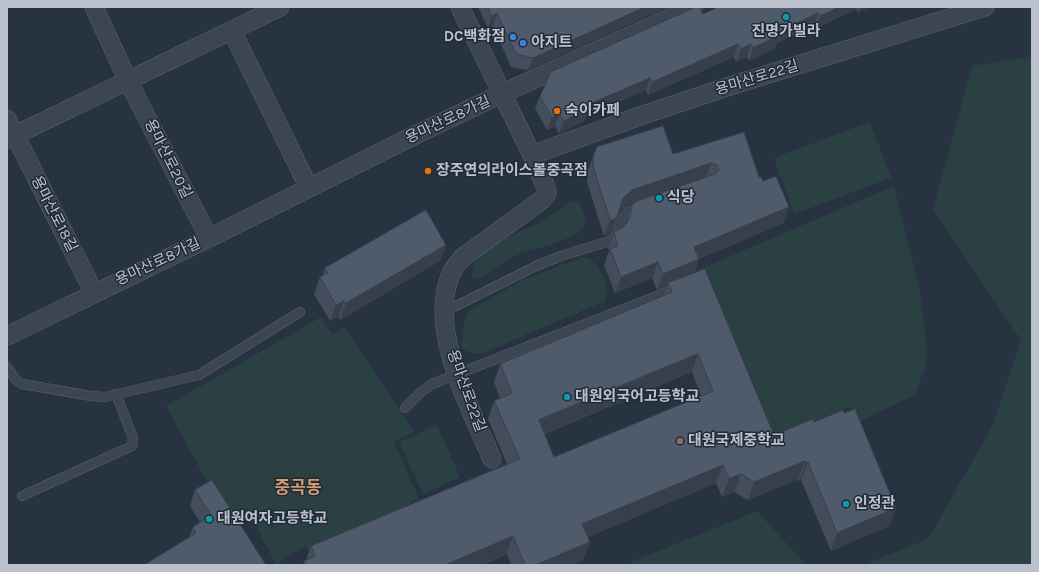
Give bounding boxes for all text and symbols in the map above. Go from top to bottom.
marker: 진명가빌라 [781,12,791,22]
place label: 진명가빌라 [752,23,820,41]
place label: DC백화점 [444,28,505,46]
marker: DC백화점 [508,32,518,42]
place label: 아지트 [531,34,572,52]
marker: 아지트 [518,38,528,48]
street label: 용마산로22길 [713,57,801,99]
street label: 용마산로8가길 [402,92,494,148]
place label: 숙이카페 [565,102,620,120]
marker: 숙이카페 [552,106,562,116]
street label: 용마산로20길 [140,116,196,202]
place label: 장주연의라이스볼중곡점 [436,162,588,180]
marker: 장주연의라이스볼중곡점 [423,166,433,176]
street label: 용마산로18길 [27,173,81,255]
place label: 식당 [667,189,695,207]
marker: 식당 [654,193,664,203]
street label: 용마산로8가길 [112,234,204,290]
street label: 용마산로22길 [443,347,489,435]
place label: 대원외국어고등학교 [575,388,699,406]
marker: 대원외국어고등학교 [562,392,572,402]
place label: 대원국제중학교 [688,432,785,450]
marker: 대원국제중학교 [675,436,685,446]
district label: 중곡동 [275,478,321,498]
place label: 인정관 [854,495,895,513]
marker: 인정관 [841,499,851,509]
place label: 대원여자고등학교 [217,510,327,528]
marker: 대원여자고등학교 [204,514,214,524]

